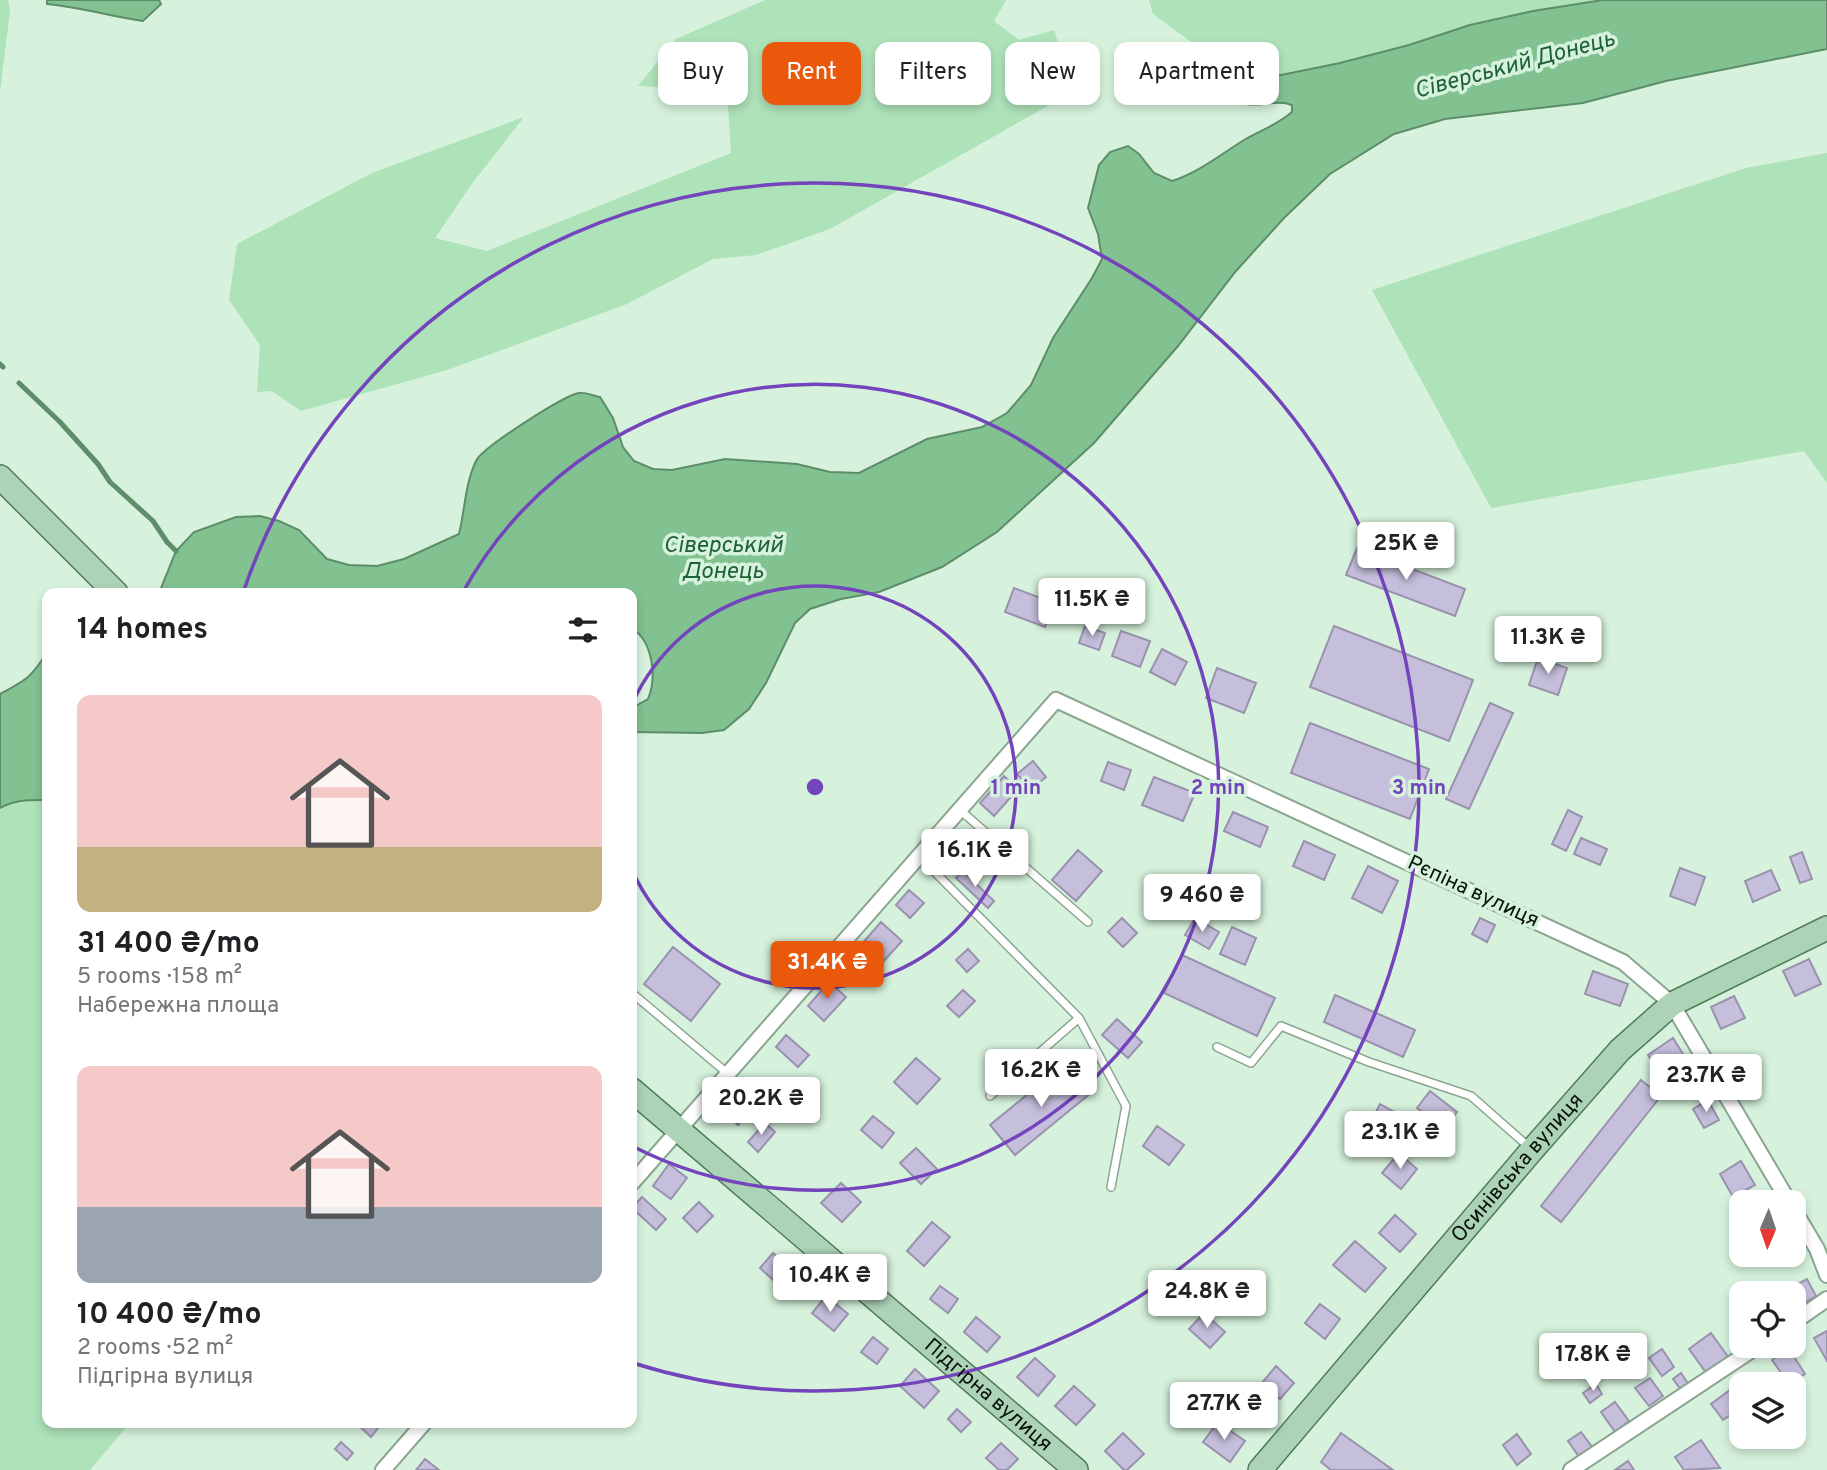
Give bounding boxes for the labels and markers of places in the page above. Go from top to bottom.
pin: 25K ₴ [1357,522,1455,582]
pin: 11.5K ₴ [1027,578,1157,638]
pin: 11.3K ₴ [1483,616,1613,676]
centre of rings [803,775,827,799]
pin: 16.1K ₴ [910,830,1040,889]
pin: 9 460 ₴ [1137,874,1267,934]
pin: 31.4K ₴ [762,942,892,1001]
pin: 16.2K ₴ [976,1050,1106,1109]
pin: 23.7K ₴ [1641,1054,1771,1114]
pin: 20.2K ₴ [696,1078,826,1137]
pin: 23.1K ₴ [1335,1112,1465,1171]
pin: 10.4K ₴ [765,1254,895,1314]
pin: 24.8K ₴ [1142,1270,1272,1330]
pin: 17.8K ₴ [1528,1334,1658,1393]
pin: 27.7K ₴ [1159,1382,1289,1442]

